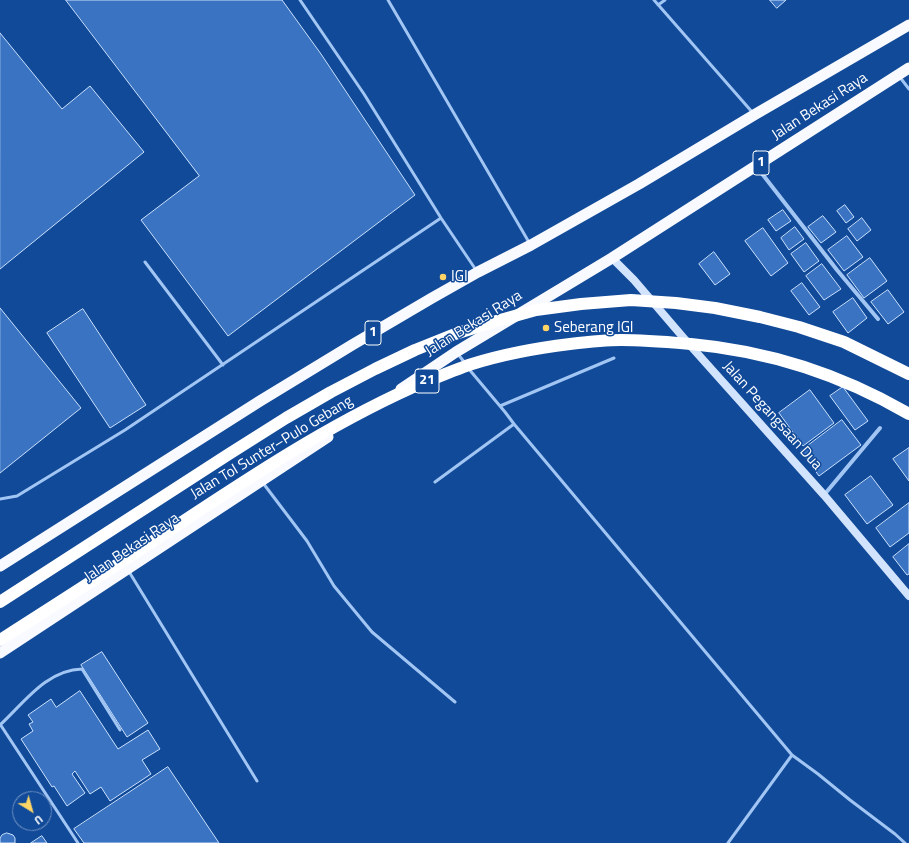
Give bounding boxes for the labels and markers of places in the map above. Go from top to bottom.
place label: IGI [451,268,468,286]
marker: IGI [438,272,448,282]
place label: Seberang IGI [554,319,634,337]
marker: Seberang IGI [541,323,551,333]

